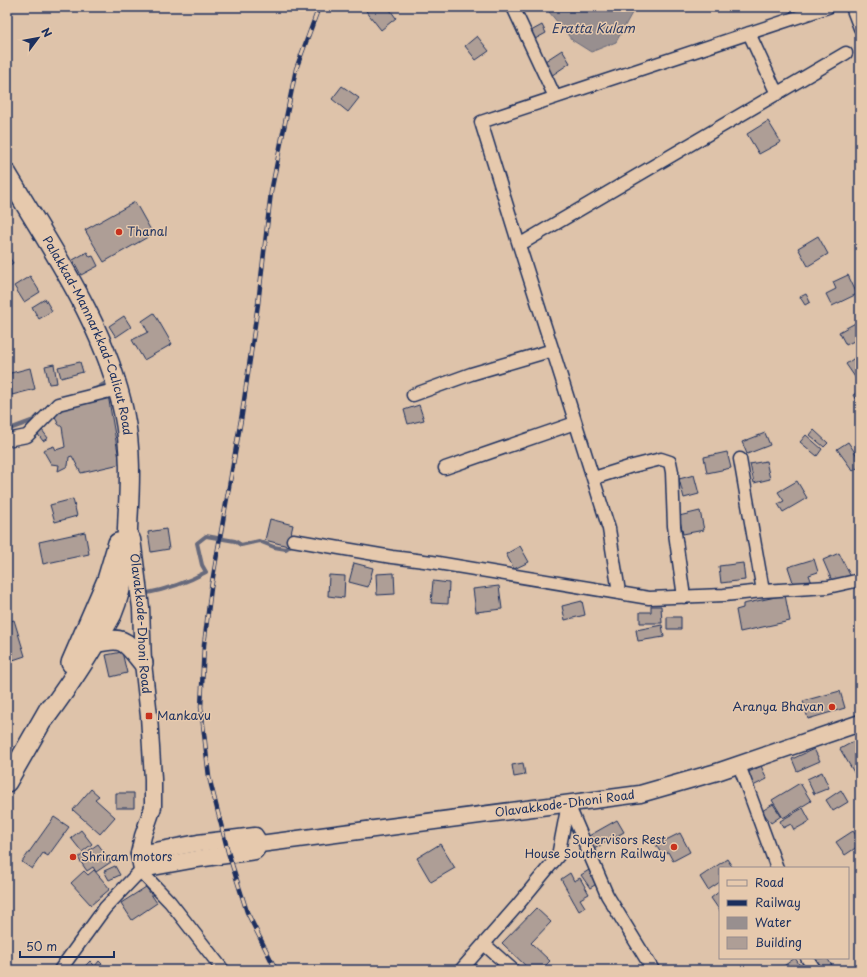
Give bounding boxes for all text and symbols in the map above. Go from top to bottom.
north arrow [18,18,58,58]
water label: Eratta Kulam [551,18,636,37]
text: N [37,24,57,41]
place label: Thanal [127,222,168,240]
marker: Thanal [114,227,124,237]
street label: Palakkad-Mannarkkad-Calicut Road [39,232,137,436]
street label: Olavakkode-Dhoni Road [126,552,156,695]
place label: Aranya Bhavan [732,697,824,715]
marker: Aranya Bhavan [827,702,837,712]
place label: Mankavu [157,706,211,724]
marker: Mankavu [144,711,154,721]
street label: Olavakkode-Dhoni Road [494,785,636,821]
place label: Supervisors Rest House Southern Railway [525,830,666,862]
marker: Supervisors Rest House Southern Railway [669,842,679,852]
place label: Shriram motors [81,847,172,865]
marker: Shriram motors [68,852,78,862]
legend [719,867,849,959]
text: Road [755,873,784,891]
text: Railway [755,893,801,911]
text: Water [755,913,792,931]
scale bar [20,933,114,959]
text: Building [755,933,802,951]
text: 50 m [26,937,57,955]

